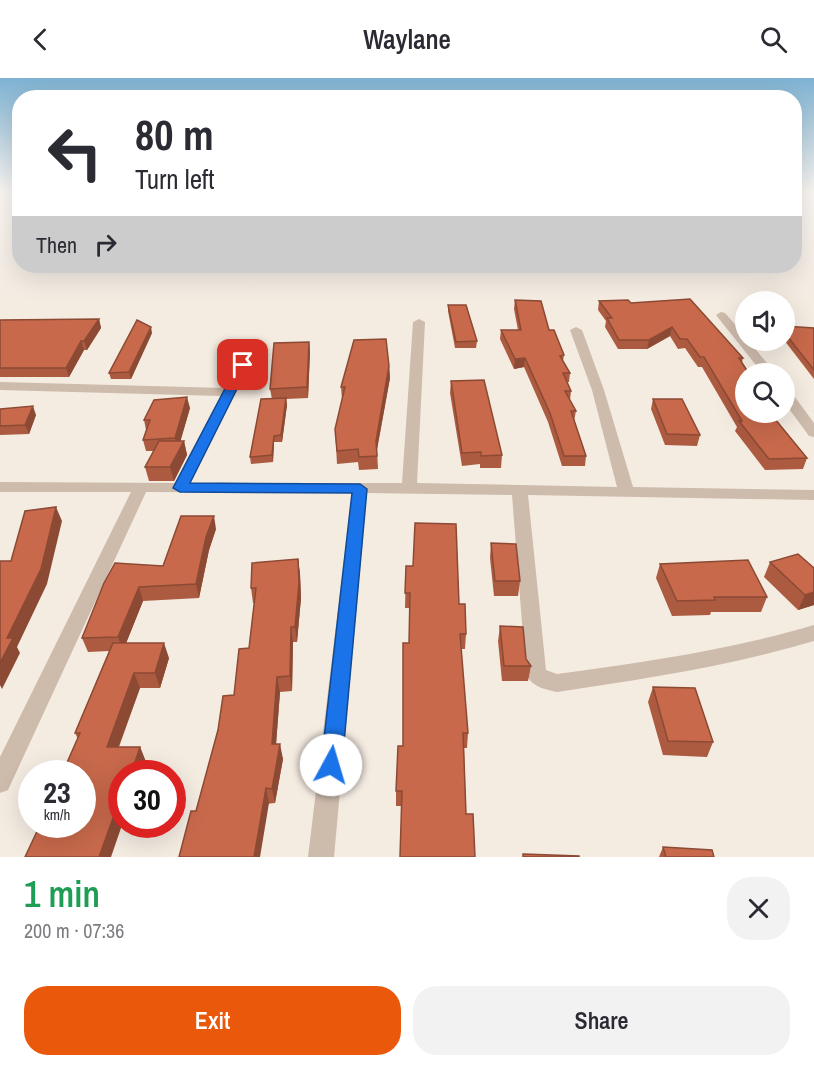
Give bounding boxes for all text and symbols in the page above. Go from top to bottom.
text: Waylane [363,21,451,57]
icon: back [24,23,57,56]
icon: search [757,23,790,56]
text: 80 m [135,107,214,163]
icon: left [36,114,114,192]
text: Turn left [135,161,214,197]
icon: right [89,228,122,261]
text: Then [36,230,77,260]
map controls [735,291,795,423]
button: sound [735,291,795,351]
pin [217,339,268,390]
icon: arrive [226,348,259,381]
button: search [735,363,795,423]
position arrow [299,733,363,797]
speed limit sign: 30 [108,760,186,838]
text: 23 [43,772,71,812]
text: km/h [44,804,70,825]
text: 1 min [24,870,100,918]
button: close [727,877,790,940]
text: 200 m · 07:36 [24,917,124,944]
button: Exit [24,986,401,1055]
button: Share [413,986,790,1055]

